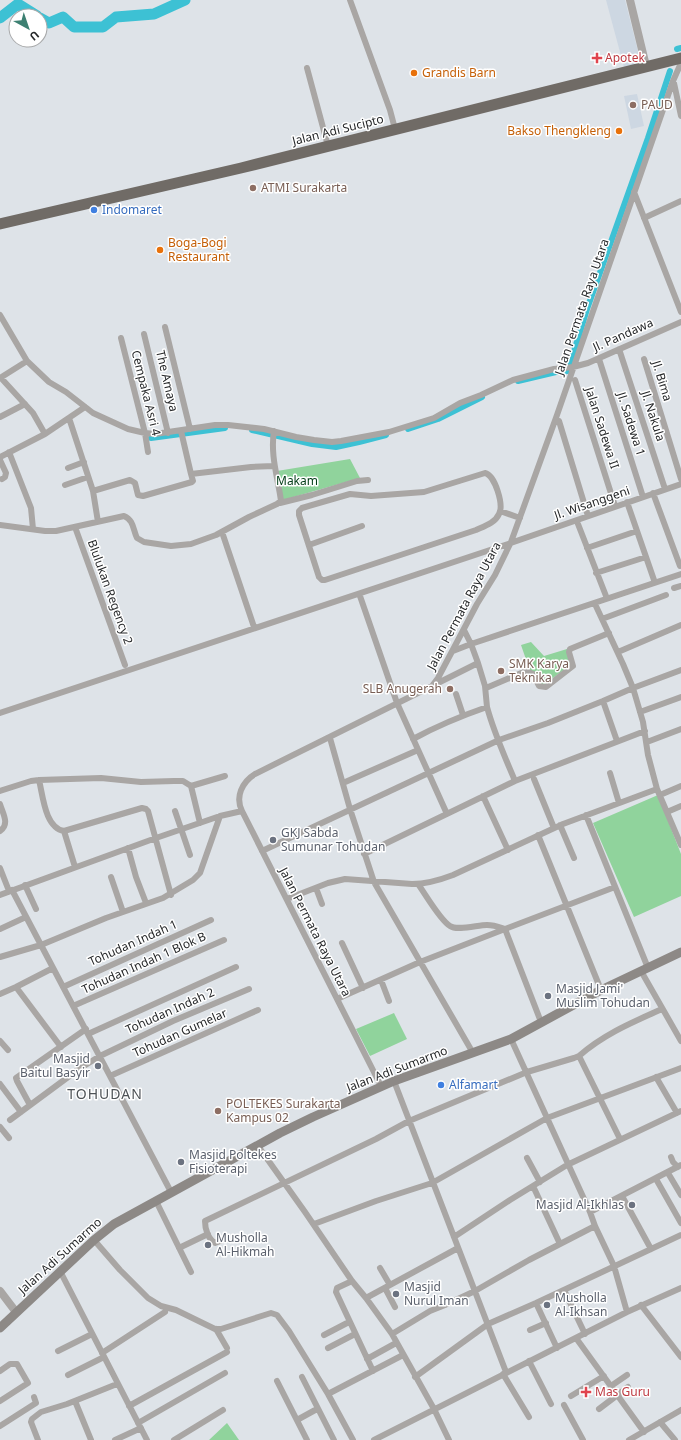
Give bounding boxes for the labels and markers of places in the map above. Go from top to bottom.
place label: Apotek [605,49,645,66]
marker: Apotek [592,53,602,63]
place label: Grandis Barn [422,64,496,81]
marker: Grandis Barn [409,68,419,78]
place label: PAUD [641,96,673,113]
marker: PAUD [628,100,638,110]
place label: Bakso Thengkleng [507,122,611,139]
marker: Bakso Thengkleng [614,126,624,136]
place label: ATMI Surakarta [261,179,347,196]
marker: ATMI Surakarta [248,183,258,193]
place label: Indomaret [102,201,163,218]
marker: Indomaret [89,205,99,215]
place label: Boga-Bogi Restaurant [168,234,230,265]
marker: Boga-Bogi Restaurant [155,245,165,255]
place label: SMK Karya Teknika [509,655,569,686]
marker: SMK Karya Teknika [496,666,506,676]
place label: SLB Anugerah [363,680,442,697]
marker: SLB Anugerah [445,684,455,694]
place label: GKJ Sabda Sumunar Tohudan [281,824,385,855]
marker: GKJ Sabda Sumunar Tohudan [268,835,278,845]
place label: Masjid Jami' Muslim Tohudan [556,980,650,1011]
marker: Masjid Jami' Muslim Tohudan [543,991,553,1001]
place label: Masjid Baitul Basyir [20,1050,90,1081]
marker: Masjid Baitul Basyir [93,1061,103,1071]
place label: Alfamart [449,1076,499,1093]
marker: Alfamart [436,1080,446,1090]
place label: POLTEKES Surakarta Kampus 02 [226,1095,340,1126]
marker: POLTEKES Surakarta Kampus 02 [213,1106,223,1116]
place label: Masjid Poltekes Fisioterapi [189,1146,277,1177]
marker: Masjid Poltekes Fisioterapi [176,1157,186,1167]
place label: Masjid Al-Ikhlas [536,1196,624,1213]
marker: Masjid Al-Ikhlas [627,1200,637,1210]
place label: Musholla Al-Hikmah [216,1229,274,1260]
marker: Musholla Al-Hikmah [203,1240,213,1250]
place label: Masjid Nurul Iman [404,1278,469,1309]
marker: Masjid Nurul Iman [391,1289,401,1299]
place label: Musholla Al-Ikhsan [555,1289,607,1320]
marker: Musholla Al-Ikhsan [542,1300,552,1310]
place label: Mas Guru [595,1383,650,1400]
marker: Mas Guru [580,1386,592,1398]

